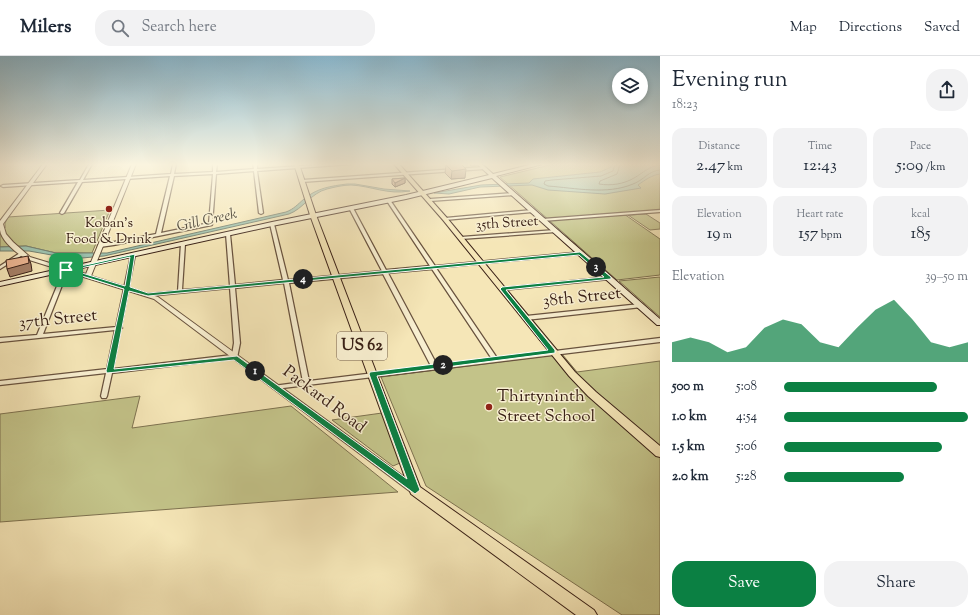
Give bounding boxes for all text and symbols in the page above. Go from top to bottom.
search box [95,10,375,46]
text: Milers [20,14,71,41]
icon: search [109,17,131,39]
text: Search here [141,17,217,38]
text: Map [790,18,817,38]
text: Directions [839,18,902,38]
text: Saved [924,18,960,38]
text: Evening run [672,65,788,97]
map controls [612,68,648,104]
button: layers [612,68,648,104]
button: share [926,69,968,111]
text: 18:23 [672,96,698,114]
text: Distance [699,138,740,154]
text: Time [808,138,832,154]
text: Pace [910,138,931,154]
text: 2.47 [696,154,725,178]
text: 12:43 [803,154,837,178]
text: 5:09 [896,154,923,178]
text: km [725,159,743,175]
text: /km [923,159,945,175]
marker: Koban's Food & Drink [104,204,114,214]
water label: Gill Creek [175,204,239,238]
text: Elevation [697,206,742,222]
text: Heart rate [797,206,843,222]
text: kcal [911,206,930,222]
street label: 35th Street [475,212,539,236]
place label: Koban's Food & Drink [66,214,152,250]
text: 19 [707,222,721,246]
text: 157 [798,222,818,246]
text: 185 [911,222,931,246]
text: m [721,227,732,243]
text: bpm [818,227,842,243]
pin [49,253,83,287]
pin: 3 [586,257,606,277]
icon: arrive [55,259,77,281]
text: 3 [594,259,598,275]
text: Elevation [672,268,725,286]
text: 39–50 m [925,268,968,286]
pin: 4 [293,269,313,289]
text: 4 [300,271,306,287]
street label: 38th Street [542,282,623,314]
street label: 37th Street [18,304,99,336]
road number: US 62 [337,332,387,360]
pin: 2 [433,355,453,375]
text: 2 [440,357,446,373]
pin: 1 [245,361,265,381]
street label: Packard Road [277,361,371,440]
text: 1 [253,363,257,379]
text: 500 m [672,378,704,396]
text: 5:08 [736,378,757,396]
place label: Thirtyninth Street School [497,385,596,429]
marker: Thirtyninth Street School [484,402,494,412]
text: 1.0 km [672,408,707,426]
text: 4:54 [736,408,757,426]
text: 1.5 km [672,438,705,456]
text: 5:06 [736,438,757,456]
text: 2.0 km [672,468,709,486]
text: 5:28 [736,468,756,486]
button: Save [672,561,816,607]
button: Share [824,561,968,607]

